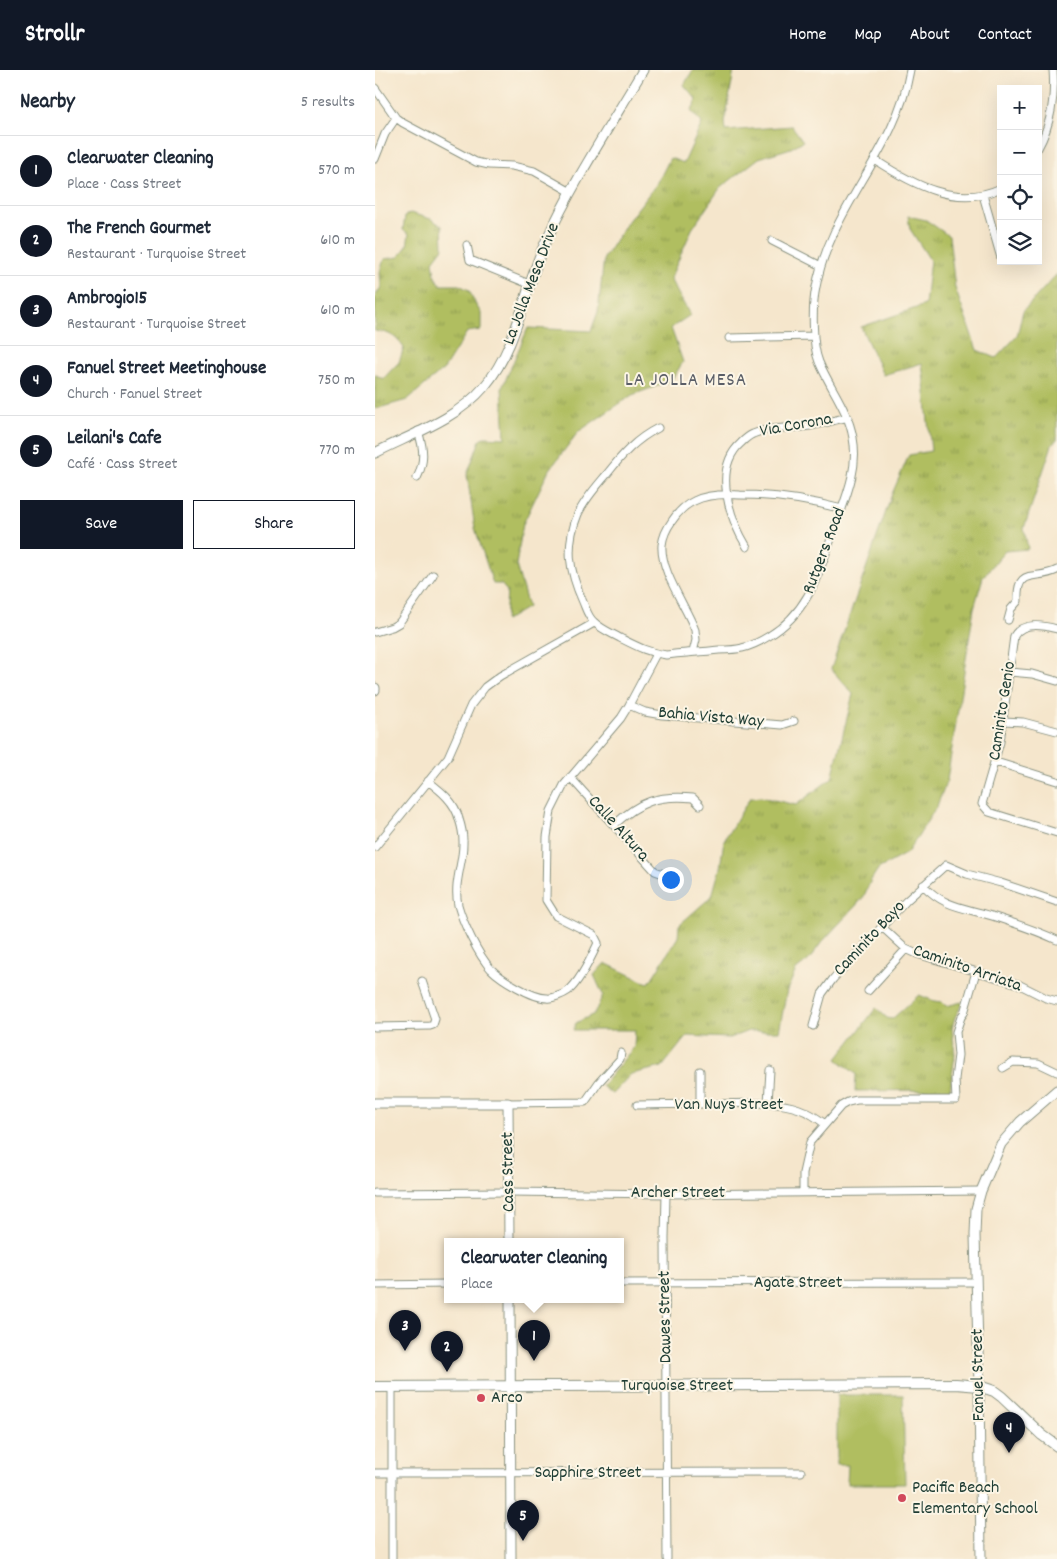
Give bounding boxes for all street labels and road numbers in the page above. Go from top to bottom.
street label: La Jolla Mesa Drive [497,219,567,349]
street label: Via Corona [758,407,835,445]
street label: Rutgers Road [797,504,853,598]
street label: Caminito Genio [983,660,1023,762]
street label: Bahia Vista Way [657,701,766,735]
street label: Calle Altura [581,790,655,868]
street label: Caminito Bayo [828,895,912,983]
street label: Caminito Arriata [909,939,1025,999]
street label: Van Nuys Street [675,1093,784,1118]
street label: Cass Street [496,1131,522,1212]
street label: Archer Street [631,1181,726,1206]
street label: Dawes Street [653,1270,679,1364]
street label: Agate Street [754,1271,843,1296]
street label: Fanuel Street [966,1328,992,1422]
street label: Turquoise Street [621,1374,733,1399]
street label: Sapphire Street [535,1461,642,1486]

